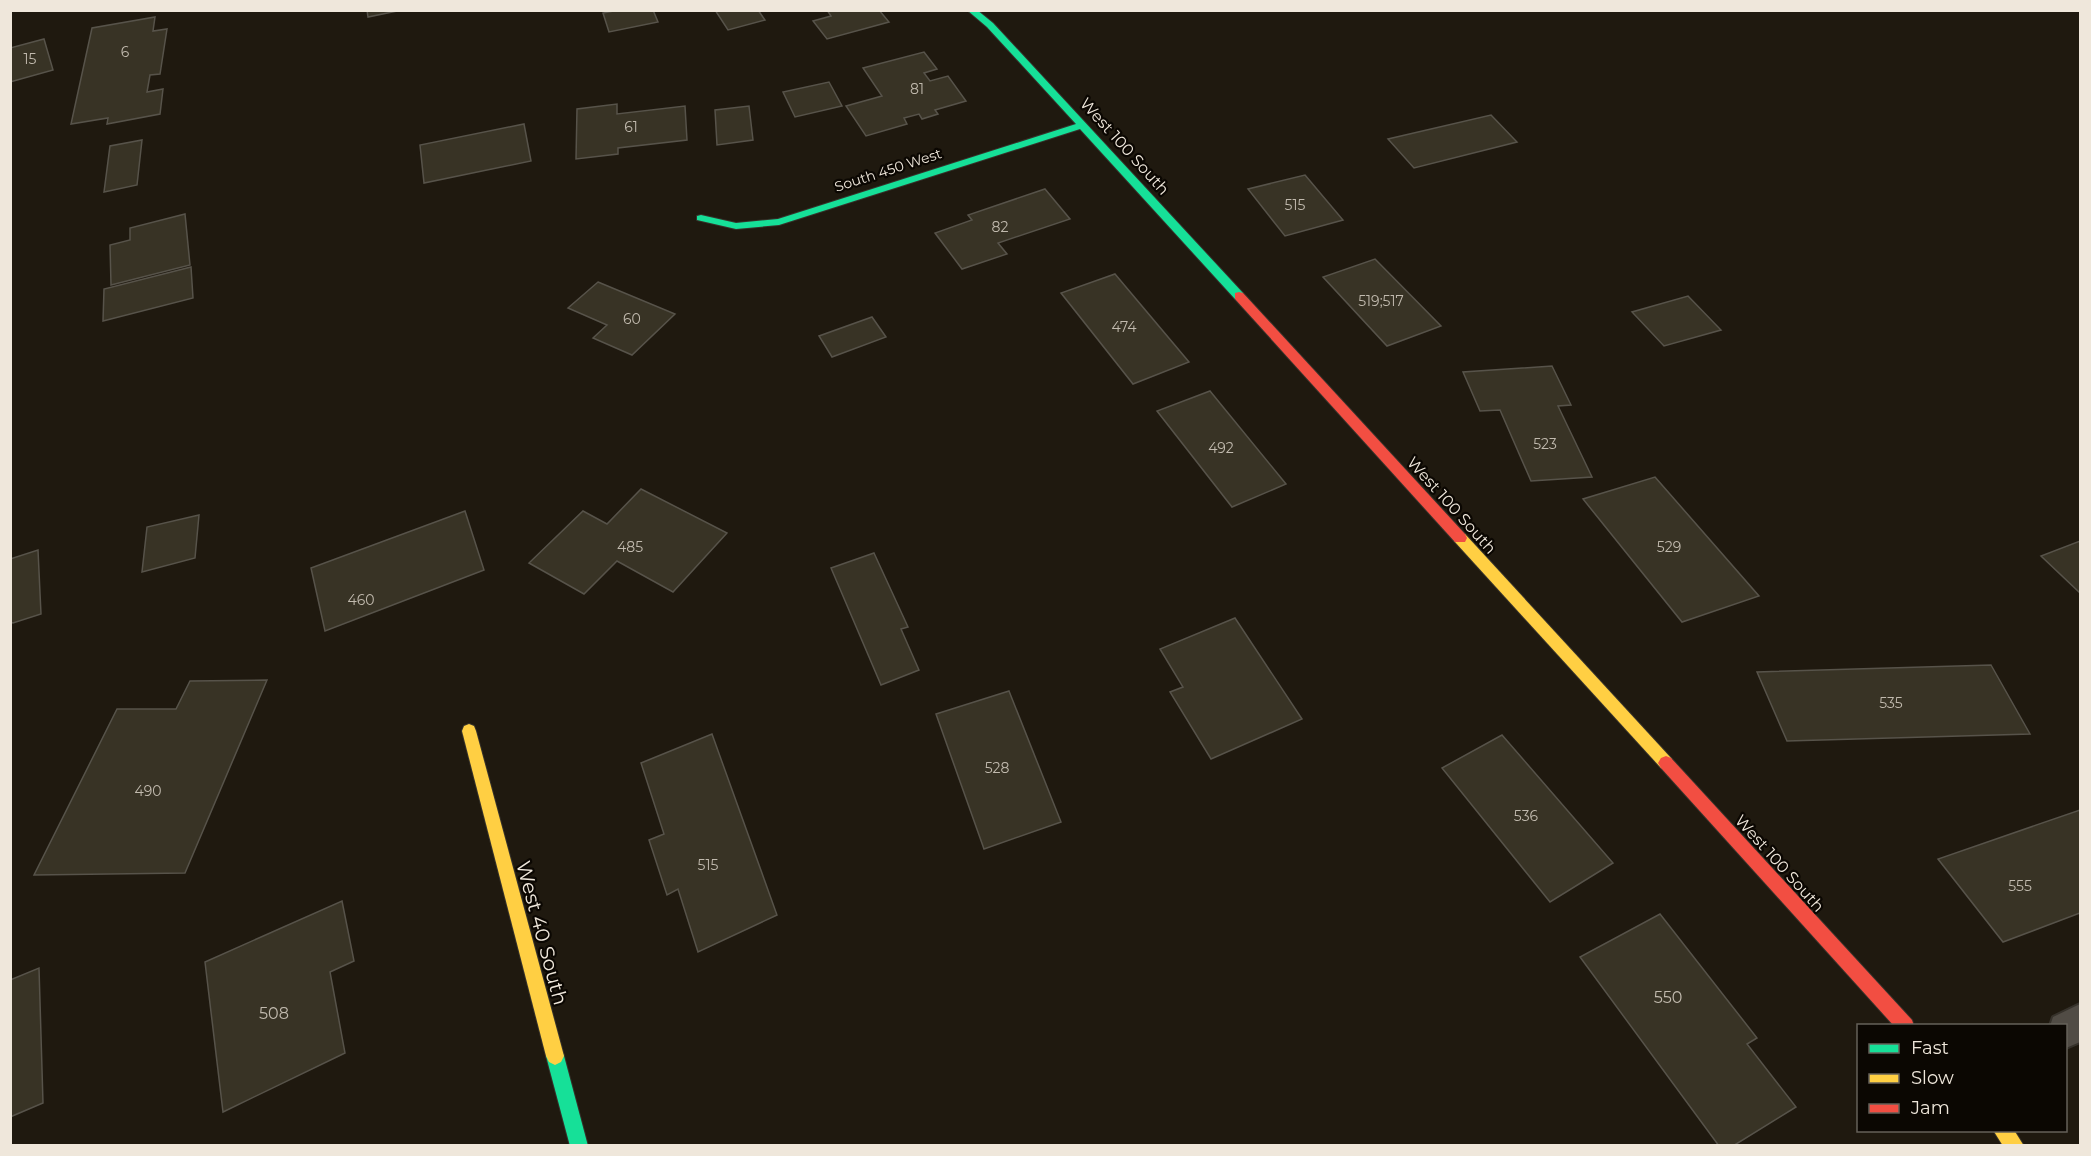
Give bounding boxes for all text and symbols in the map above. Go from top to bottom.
house number: 6 [121,43,130,61]
house number: 15 [24,50,37,68]
house number: 81 [910,80,924,98]
street label: West 100 South [1076,94,1173,199]
house number: 61 [624,118,638,136]
street label: South 450 West [832,144,944,196]
house number: 515 [1285,196,1306,214]
house number: 82 [992,218,1008,236]
house number: 519;517 [1358,292,1404,310]
house number: 60 [623,310,641,328]
house number: 474 [1111,318,1137,336]
house number: 523 [1533,435,1557,453]
house number: 492 [1208,439,1234,457]
street label: West 100 South [1403,453,1500,558]
house number: 485 [617,538,643,556]
house number: 529 [1657,538,1681,556]
house number: 460 [347,591,375,609]
house number: 535 [1879,694,1903,712]
house number: 528 [985,759,1009,777]
house number: 490 [135,782,161,800]
house number: 536 [1514,807,1539,825]
street label: West 100 South [1731,811,1828,916]
house number: 515 [698,856,719,874]
street label: West 40 South [511,858,573,1008]
house number: 555 [2008,877,2032,895]
house number: 550 [1654,988,1682,1007]
house number: 508 [259,1004,289,1023]
legend [1857,1024,2067,1132]
text: Fast [1911,1037,1949,1059]
text: Slow [1911,1067,1954,1089]
text: Jam [1910,1097,1950,1119]

